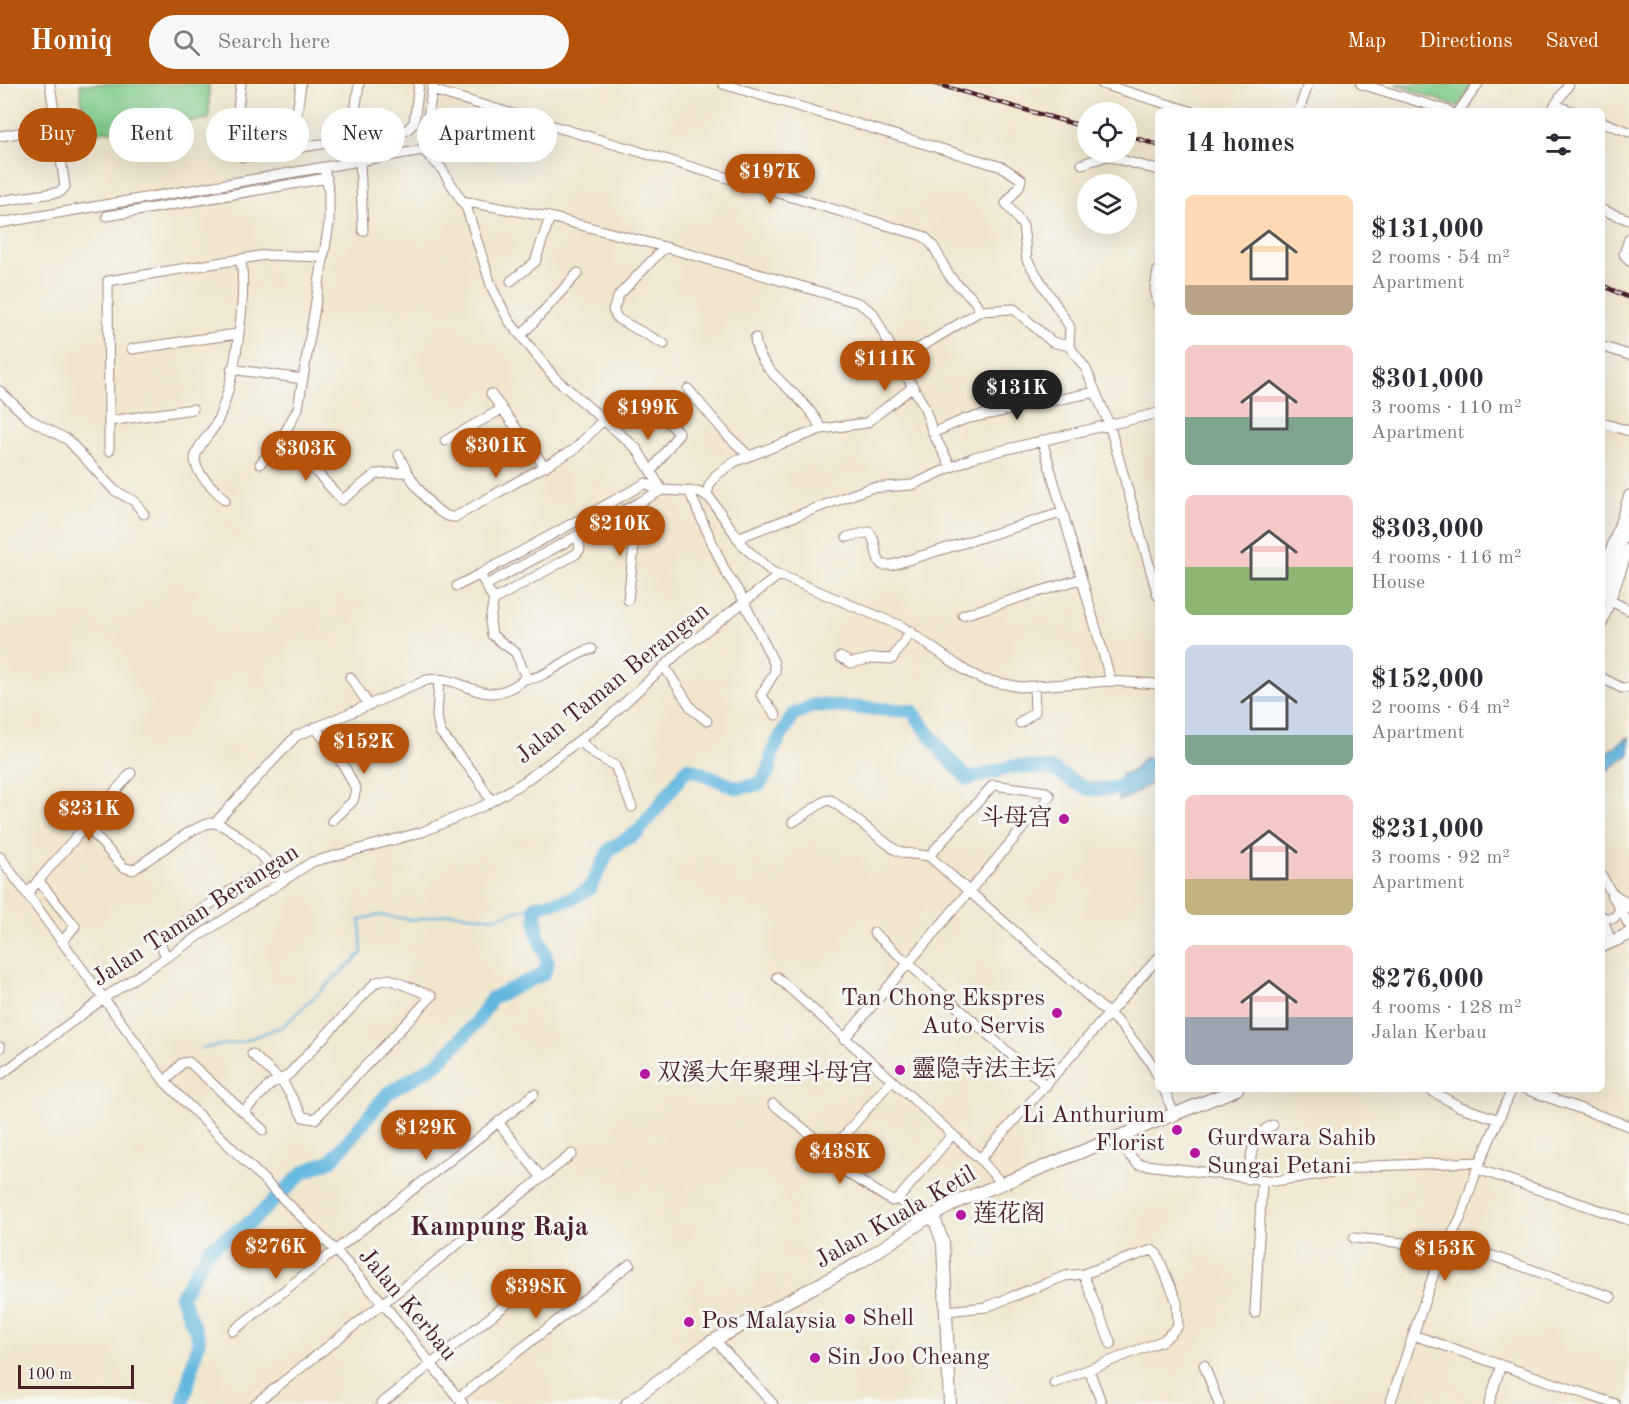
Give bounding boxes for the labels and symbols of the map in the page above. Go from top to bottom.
pin: $197K [728,154,812,205]
pin: $111K [843,341,927,392]
pin: $131K [975,370,1059,421]
pin: $199K [606,390,690,441]
pin: $301K [454,428,538,479]
pin: $303K [264,431,348,482]
pin: $210K [578,506,662,557]
street label: Jalan Taman Berangan [512,599,714,769]
pin: $152K [322,724,406,775]
pin: $231K [47,791,131,842]
place label: 斗母宫 [980,804,1052,831]
marker: 斗母宫 [1057,812,1071,826]
street label: Jalan Taman Berangan [88,840,304,992]
place label: Tan Chong Ekspres Auto Servis [841,987,1045,1039]
marker: Tan Chong Ekspres Auto Servis [1050,1006,1064,1020]
place label: 靈隐寺法主坛 [912,1055,1056,1082]
place label: 双溪大年聚理斗母宫 [657,1059,873,1086]
marker: 靈隐寺法主坛 [893,1063,907,1077]
marker: 双溪大年聚理斗母宫 [638,1067,652,1081]
place label: Li Anthurium Florist [1022,1104,1165,1156]
pin: $129K [384,1110,468,1161]
marker: Li Anthurium Florist [1170,1123,1184,1137]
place label: Gurdwara Sahib Sungai Petani [1207,1127,1376,1179]
pin: $438K [798,1134,882,1185]
marker: Gurdwara Sahib Sungai Petani [1188,1146,1202,1160]
street label: Jalan Kuala Ketil [812,1162,980,1274]
place label: 莲花阁 [973,1200,1045,1227]
marker: 莲花阁 [954,1208,968,1222]
district label: Kampung Raja [410,1214,589,1241]
pin: $276K [234,1229,318,1280]
pin: $153K [1403,1231,1487,1282]
street label: Jalan Kerbau [353,1244,461,1366]
pin: $398K [494,1269,578,1320]
place label: Shell [862,1307,914,1331]
place label: Pos Malaysia [701,1310,837,1334]
marker: Shell [843,1312,857,1326]
marker: Pos Malaysia [682,1315,696,1329]
place label: Sin Joo Cheang [827,1346,990,1370]
marker: Sin Joo Cheang [808,1351,822,1365]
scale bar [18,1362,134,1390]

